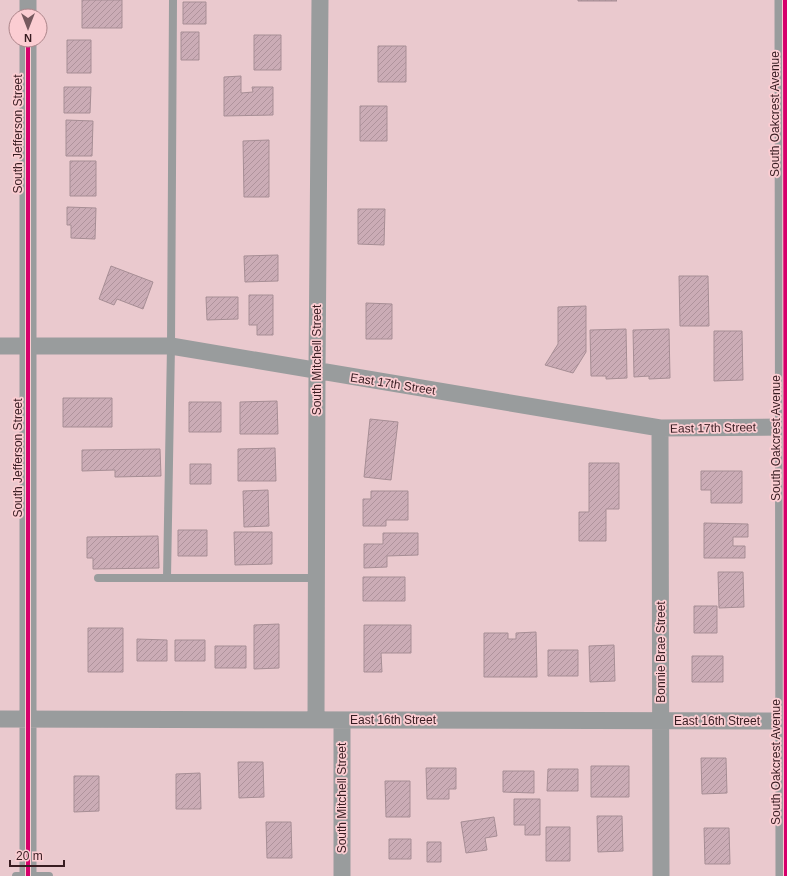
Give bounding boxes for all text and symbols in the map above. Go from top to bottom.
north arrow [8,8,48,48]
text: N [24,32,32,44]
street label: South Oakcrest Avenue [768,51,782,177]
street label: South Jefferson Street [11,74,25,194]
street label: South Mitchell Street [310,304,324,415]
street label: East 17th Street [349,370,437,398]
street label: South Oakcrest Avenue [769,375,783,501]
street label: South Jefferson Street [11,398,25,518]
street label: East 17th Street [670,420,757,436]
street label: Bonnie Brae Street [654,601,668,703]
street label: South Oakcrest Avenue [769,699,783,825]
street label: East 16th Street [350,713,437,727]
street label: East 16th Street [674,714,761,728]
street label: South Mitchell Street [335,742,349,853]
scale bar [10,842,64,868]
text: 20 m [16,849,43,863]

